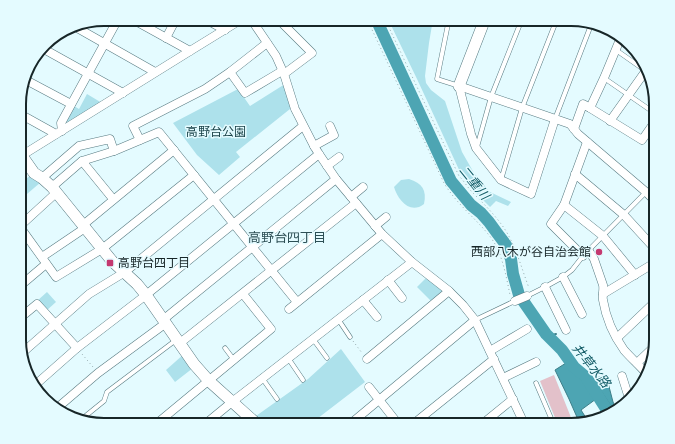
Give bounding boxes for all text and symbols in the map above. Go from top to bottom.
park label: 高野台公園 [186,124,246,140]
water label: 二重川 [455,162,495,205]
district label: 高野台四丁目 [248,229,326,247]
place label: 西部八木が谷自治会館 [471,244,591,260]
marker: 西部八木が谷自治会館 [594,247,604,257]
place label: 高野台四丁目 [118,255,190,271]
marker: 高野台四丁目 [105,258,115,268]
water label: 井草水路 [568,340,615,393]

